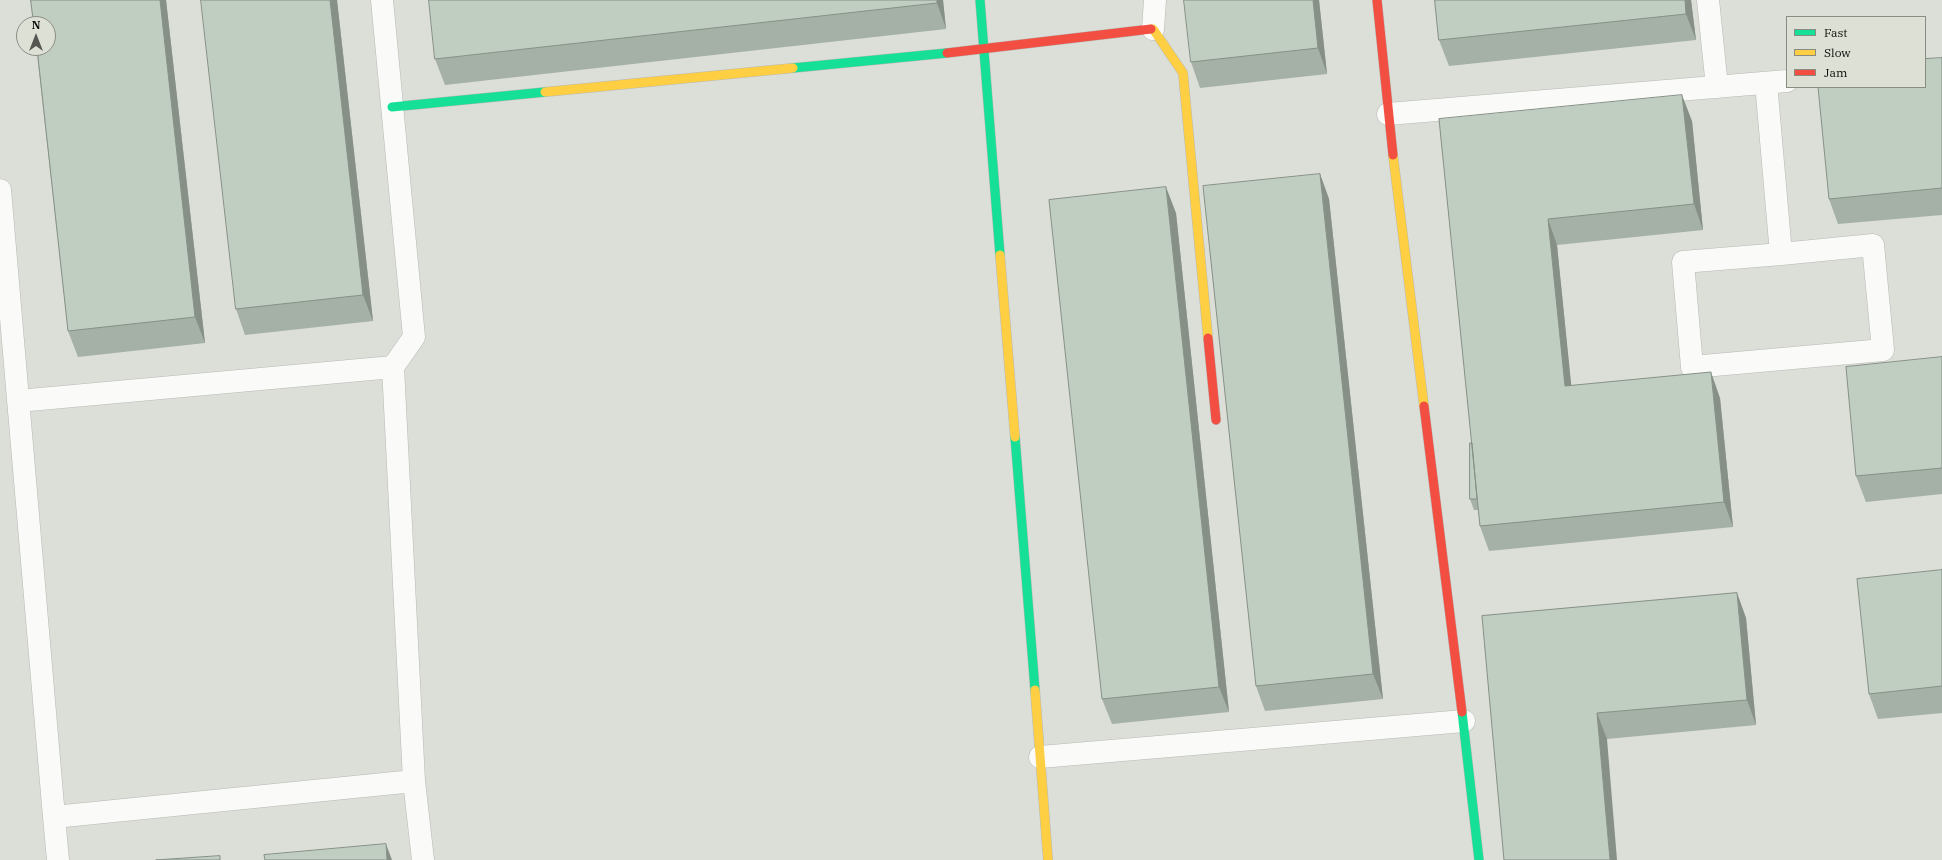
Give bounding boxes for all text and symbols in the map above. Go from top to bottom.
north arrow [16,16,56,56]
legend [1786,16,1926,88]
text: N [32,18,40,32]
text: Fast [1824,25,1848,40]
text: Slow [1824,45,1851,60]
text: Jam [1824,65,1847,80]

